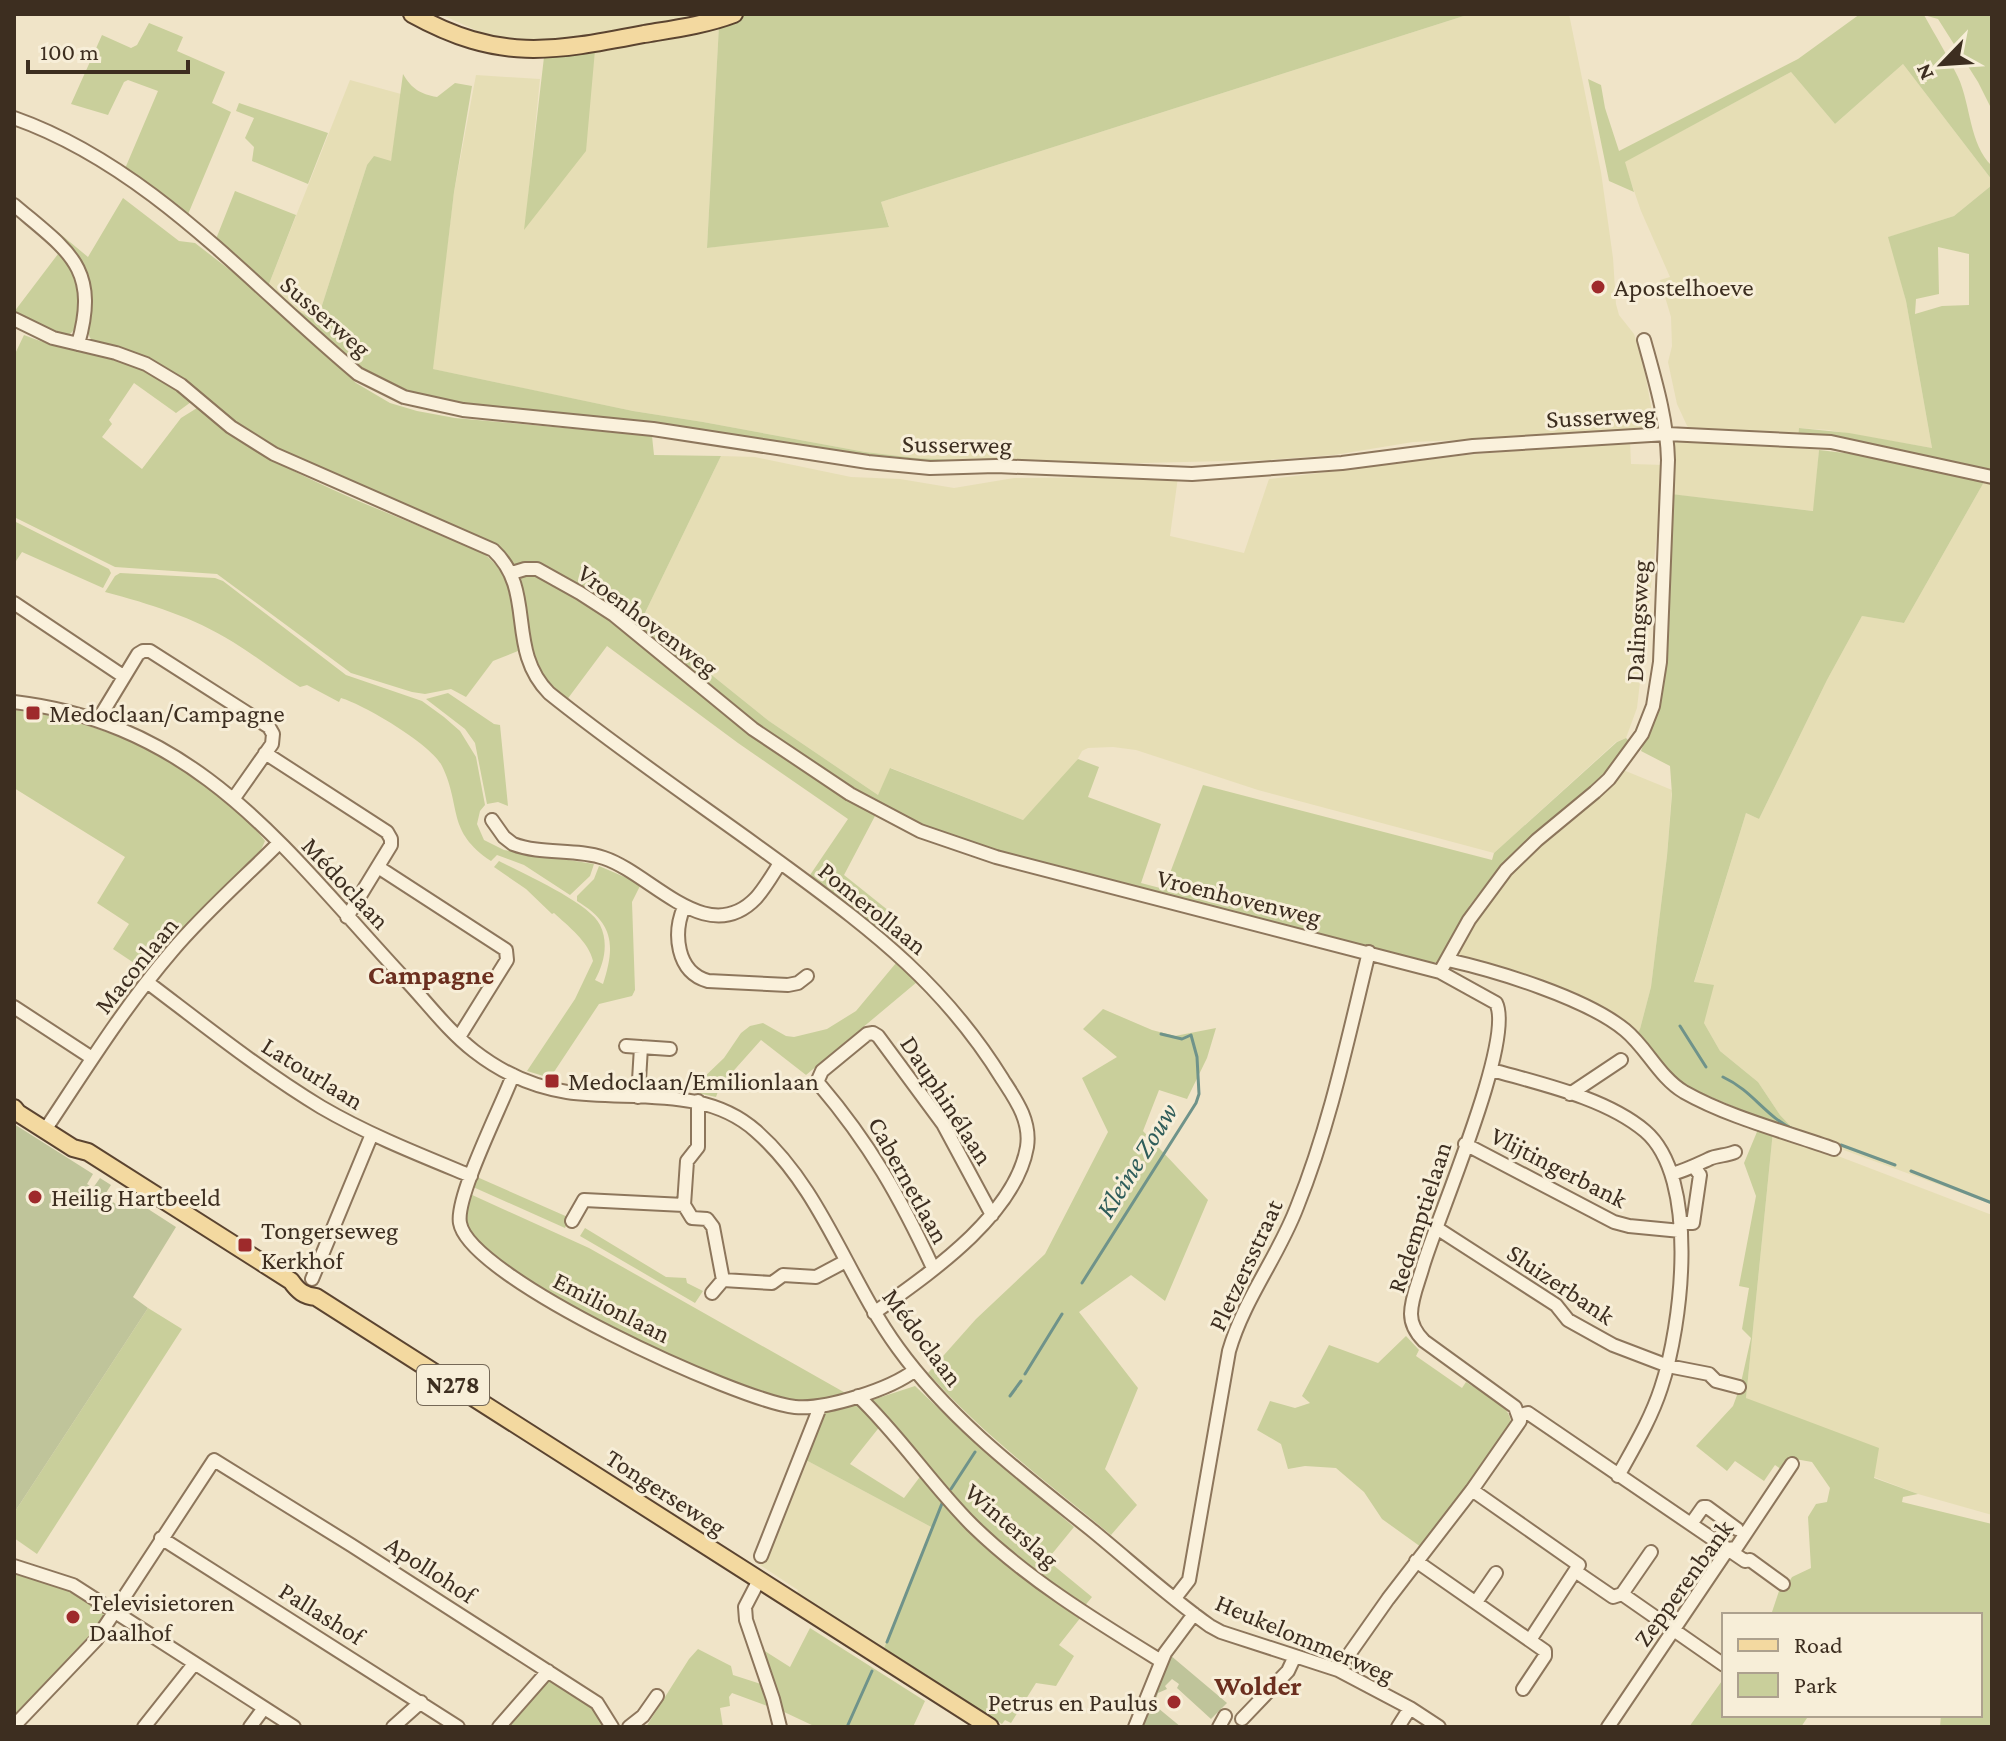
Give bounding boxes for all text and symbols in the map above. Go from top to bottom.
scale bar [28,24,188,74]
north arrow [1902,24,1982,104]
text: 100 m [40,38,99,65]
text: N [1910,60,1939,84]
street label: Susserweg [275,269,377,364]
place label: Apostelhoeve [1614,273,1754,302]
marker: Apostelhoeve [1589,278,1607,296]
street label: Susserweg [1545,399,1657,434]
street label: Susserweg [902,429,1013,460]
street label: Vroenhovenweg [572,558,724,683]
street label: Dalingsweg [1620,559,1655,683]
place label: Medoclaan/Campagne [49,699,285,728]
marker: Medoclaan/Campagne [24,704,42,722]
street label: Médoclaan [296,831,396,935]
street label: Pomerollaan [813,856,933,961]
street label: Vroenhovenweg [1154,863,1324,932]
street label: Maconlaan [89,911,184,1020]
district label: Campagne [368,959,494,990]
street label: Dauphinélaan [894,1030,999,1170]
street label: Latourlaan [257,1031,369,1116]
place label: Medoclaan/Emilionlaan [568,1067,819,1096]
marker: Medoclaan/Emilionlaan [543,1072,561,1090]
water label: Kleine Zouw [1089,1097,1184,1223]
street label: Cabernetlaan [862,1112,955,1249]
street label: Vlijtingerbank [1486,1121,1632,1214]
street label: Redemptielaan [1381,1138,1458,1296]
place label: Heilig Hartbeeld [51,1183,221,1212]
marker: Heilig Hartbeeld [26,1188,44,1206]
street label: Pletzersstraat [1202,1195,1289,1336]
place label: Tongerseweg Kerkhof [261,1216,399,1275]
marker: Tongerseweg Kerkhof [236,1236,254,1254]
street label: Sluizerbank [1502,1238,1620,1331]
street label: Emilionlaan [549,1266,675,1349]
street label: Médoclaan [876,1283,969,1392]
road number: N278 [417,1365,489,1405]
street label: Tongerseweg [600,1443,732,1542]
street label: Winterslag [959,1477,1065,1574]
street label: Zepperenbank [1628,1514,1739,1652]
street label: Apollohof [380,1529,483,1610]
street label: Pallashof [274,1576,371,1652]
place label: Televisietoren Daalhof [89,1588,234,1647]
street label: Heukelommerweg [1211,1588,1399,1689]
marker: Televisietoren Daalhof [64,1608,82,1626]
legend [1722,1613,1982,1717]
text: Road [1794,1631,1843,1658]
district label: Wolder [1213,1670,1302,1701]
text: Park [1794,1671,1837,1698]
place label: Petrus en Paulus [988,1688,1158,1717]
marker: Petrus en Paulus [1165,1693,1183,1711]

